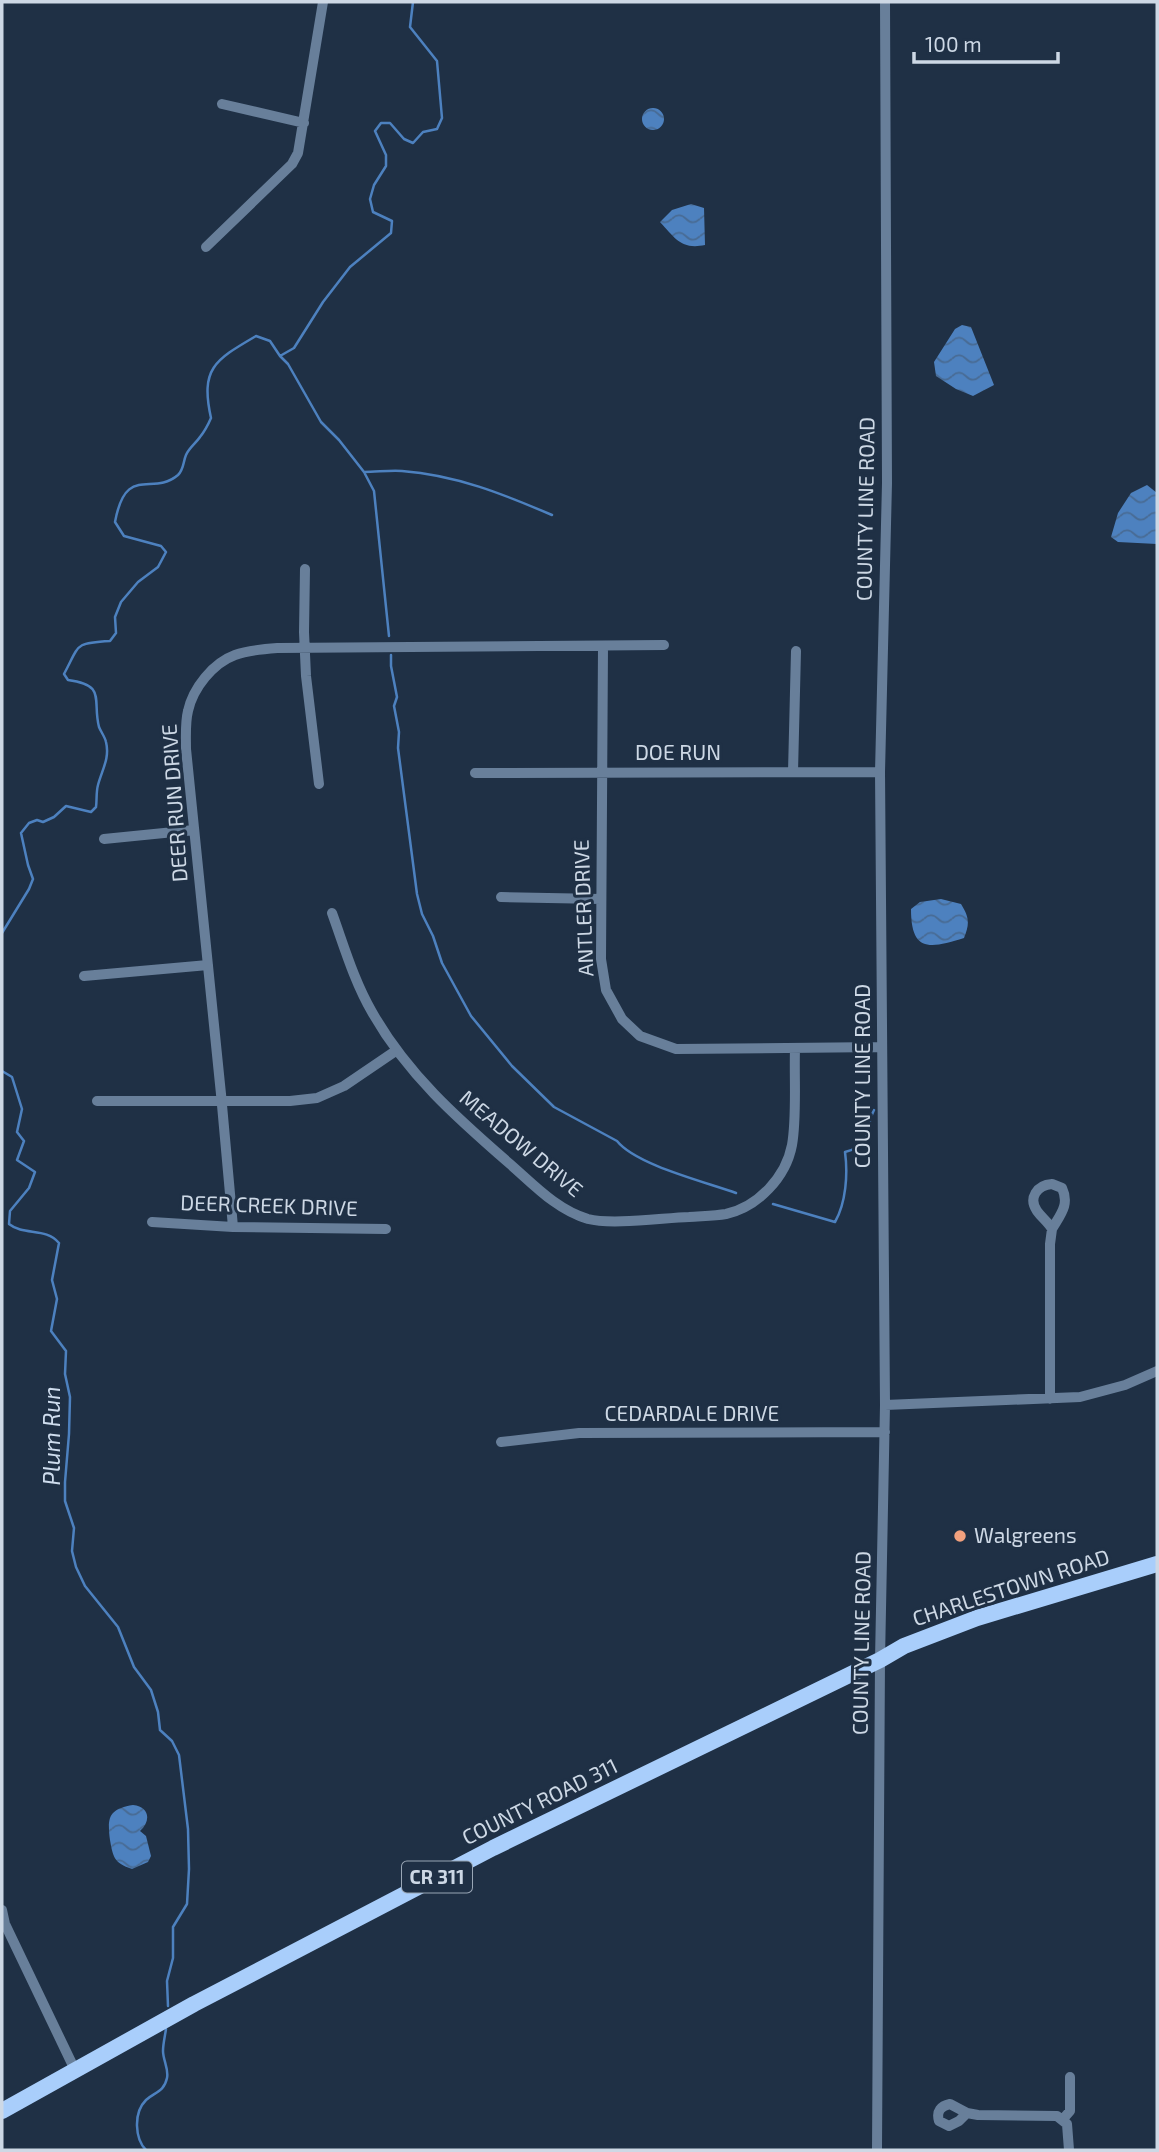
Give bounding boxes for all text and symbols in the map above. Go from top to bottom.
scale bar [914,21,1058,65]
text: 100 m [925,31,982,56]
street label: COUNTY LINE ROAD [850,417,879,601]
street label: DEER RUN DRIVE [156,723,192,883]
street label: DOE RUN [635,739,721,764]
street label: ANTLER DRIVE [568,839,597,977]
street label: COUNTY LINE ROAD [849,984,874,1168]
street label: MEADOW DRIVE [456,1084,588,1201]
street label: DEER CREEK DRIVE [180,1189,358,1220]
water label: Plum Run [37,1386,65,1486]
street label: CEDARDALE DRIVE [605,1400,779,1425]
place label: Walgreens [974,1522,1077,1547]
marker: Walgreens [952,1528,968,1544]
street label: CHARLESTOWN ROAD [909,1543,1112,1630]
street label: COUNTY LINE ROAD [846,1551,875,1735]
street label: COUNTY ROAD 311 [458,1752,621,1849]
road number: CR 311 [402,1862,472,1893]

